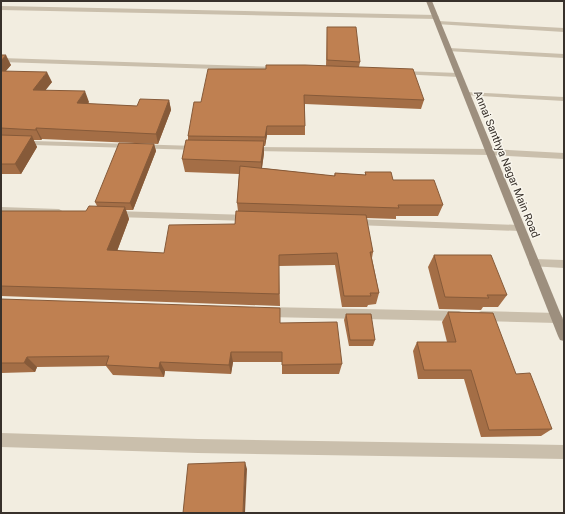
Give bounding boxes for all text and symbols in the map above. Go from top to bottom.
street label: Annai Santhya Nagar Main Road [471,89,542,240]

